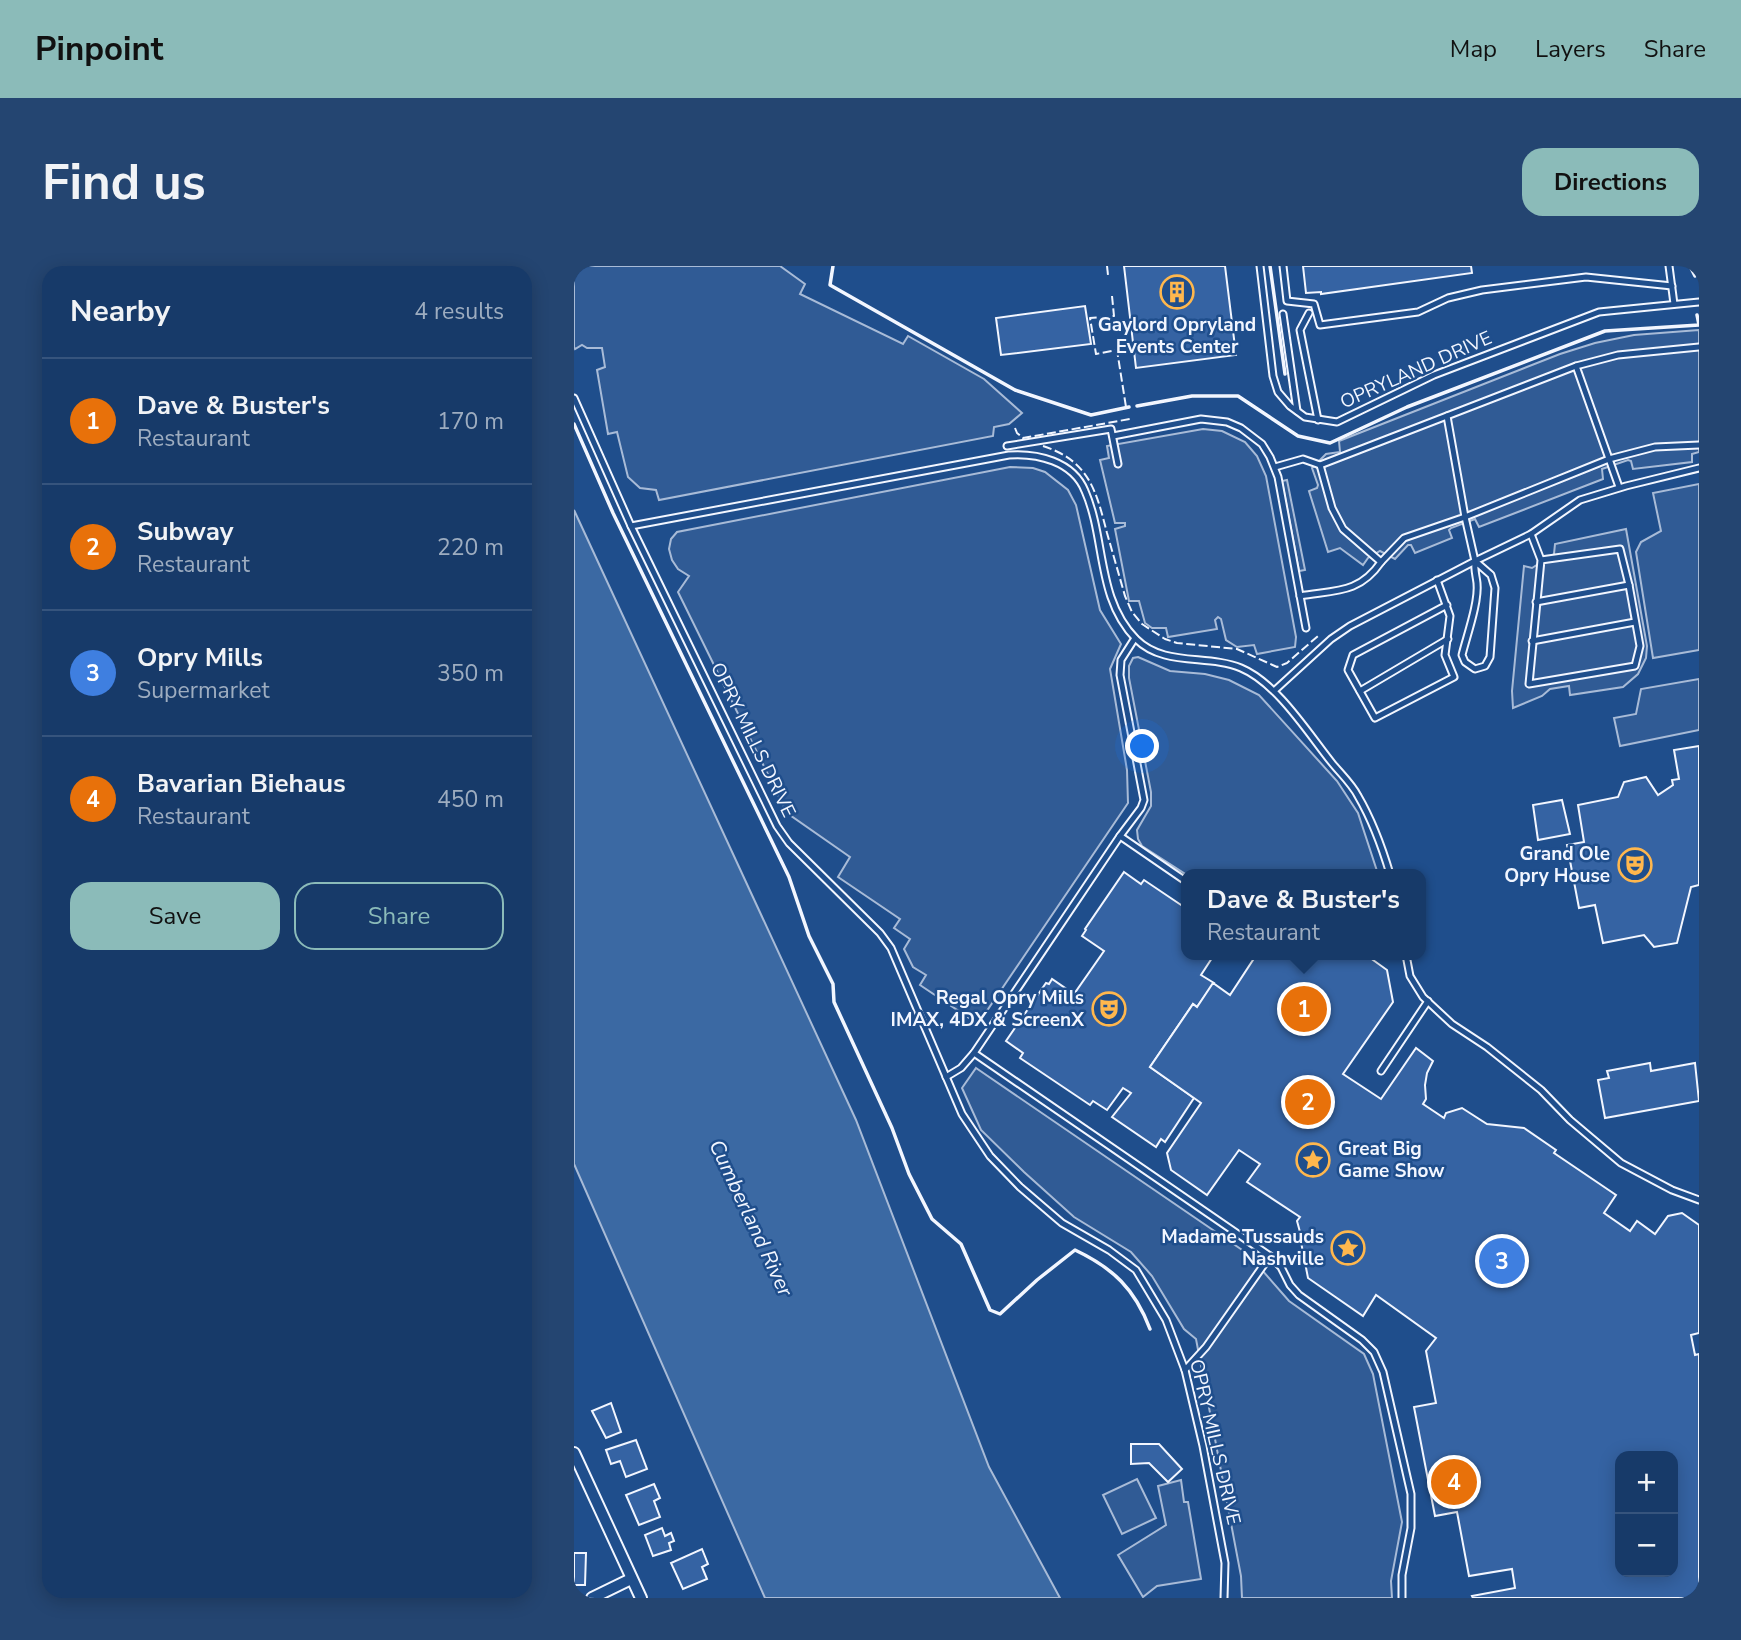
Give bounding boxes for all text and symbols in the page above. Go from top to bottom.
text: Pinpoint [35,27,163,72]
text: Map [1450,33,1497,65]
text: Layers [1535,33,1606,65]
text: Share [1644,33,1706,65]
button: Directions [1522,148,1699,216]
text: Find us [42,149,206,216]
building icon: Gaylord Opryland Events Center [1158,273,1196,311]
text: Nearby [70,291,170,332]
text: 4 results [414,296,504,327]
place label: Gaylord Opryland Events Center [1098,312,1256,360]
street label: OPRYLAND DRIVE [1336,325,1496,415]
text: Dave & Buster's [137,388,330,423]
text: 1 [86,406,100,437]
text: 170 m [437,406,504,437]
text: Restaurant [137,423,250,454]
text: Subway [137,514,234,549]
text: 2 [86,532,100,563]
text: 220 m [437,532,504,563]
text: Restaurant [137,549,250,580]
text: Opry Mills [137,640,263,675]
text: 3 [86,658,100,689]
text: 350 m [437,658,504,689]
street label: OPRY MILLS DRIVE [704,658,802,822]
text: Supermarket [137,675,270,706]
your location [1125,729,1159,763]
text: Bavarian Biehaus [137,766,346,801]
text: 4 [86,784,100,815]
text: 450 m [437,784,504,815]
text: Restaurant [137,801,250,832]
place label: Grand Ole Opry House [1504,841,1610,889]
theatre icon: Grand Ole Opry House [1616,846,1654,884]
popup [1181,869,1426,960]
button: Save [70,882,280,950]
button: Share [294,882,504,950]
text: Dave & Buster's [1207,882,1400,917]
text: Restaurant [1207,917,1320,948]
pin: 1 [1281,983,1327,1035]
place label: Regal Opry Mills IMAX, 4DX & ScreenX [891,985,1084,1033]
theatre icon: Regal Opry Mills IMAX, 4DX & ScreenX [1090,990,1128,1028]
pin: 2 [1285,1076,1331,1128]
water label: Cumberland River [702,1135,800,1301]
place label: Great Big Game Show [1338,1136,1445,1184]
place icon: Great Big Game Show [1294,1141,1332,1179]
place label: Madame Tussauds Nashville [1161,1224,1324,1272]
place icon: Madame Tussauds Nashville [1329,1229,1367,1267]
pin: 3 [1479,1235,1525,1287]
street label: OPRY MILLS DRIVE [1183,1357,1247,1527]
map controls [1615,1451,1678,1577]
button: + [1615,1451,1678,1514]
pin: 4 [1431,1456,1477,1508]
button: − [1615,1514,1678,1577]

